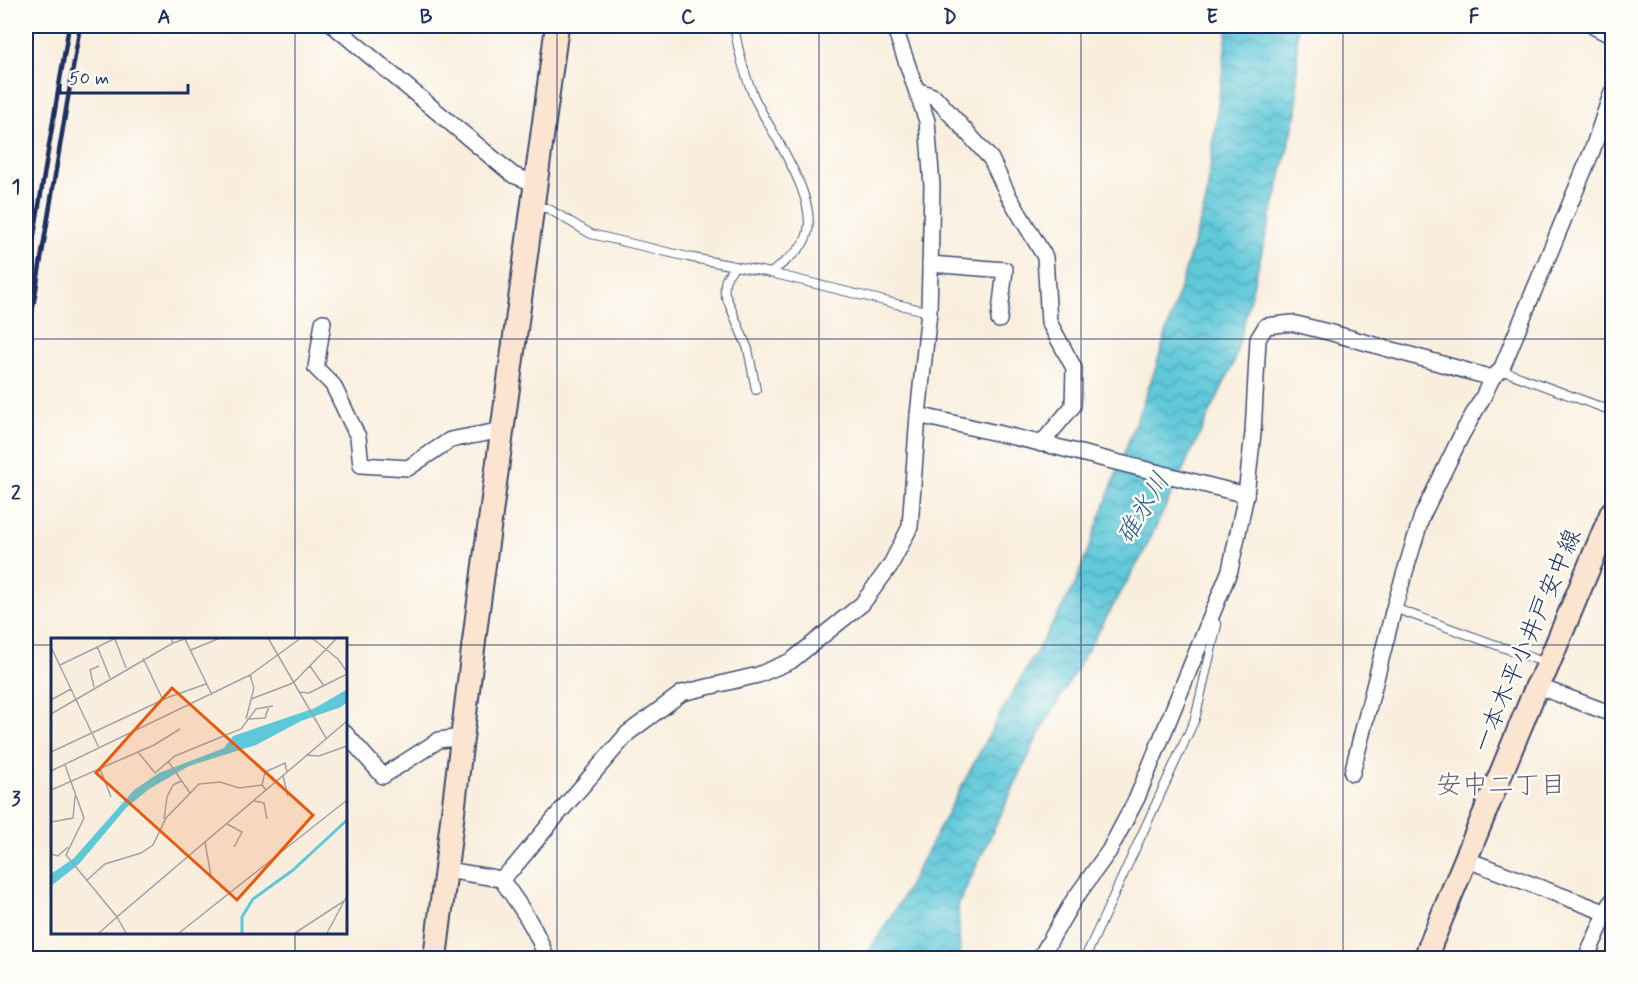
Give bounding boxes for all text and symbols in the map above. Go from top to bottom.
text: A [157,4,171,31]
text: B [420,4,433,31]
text: C [681,4,696,31]
text: D [943,4,957,31]
text: E [1206,4,1218,31]
text: F [1469,4,1480,31]
scale bar [60,57,188,95]
text: 50 m [69,67,109,91]
text: 1 [12,174,20,201]
water label: 碓氷川 [1109,467,1179,551]
text: 2 [11,480,21,507]
street label: 一本木平小井戸安中線 [1467,524,1589,758]
inset map [51,638,346,933]
district label: 安中二丁目 [1436,769,1566,803]
text: 3 [11,786,21,813]

